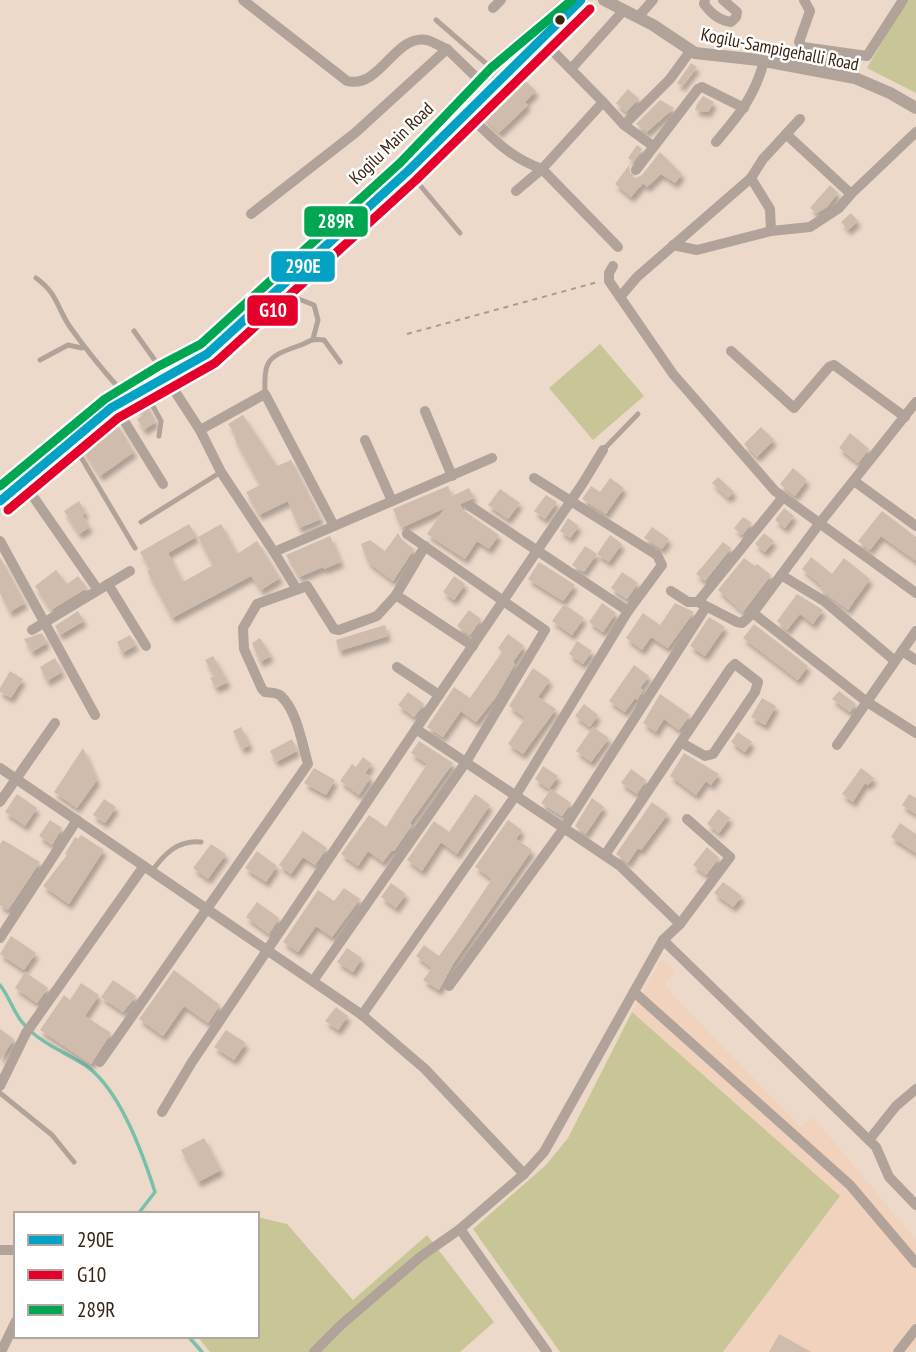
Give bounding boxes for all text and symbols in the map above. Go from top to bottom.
unlabelled marker [553,13,567,27]
street label: Kogilu-Sampigehalli Road [699,22,861,76]
street label: Kogilu Main Road [344,97,438,189]
line badge: 289R [303,205,369,238]
text: 289R [318,209,355,233]
line badge: 290E [270,250,336,283]
text: 290E [285,254,321,278]
line badge: G10 [246,294,299,327]
text: G10 [259,298,287,322]
legend [14,1212,259,1338]
text: 290E [77,1226,114,1253]
text: G10 [77,1261,106,1288]
text: 289R [77,1296,115,1323]

